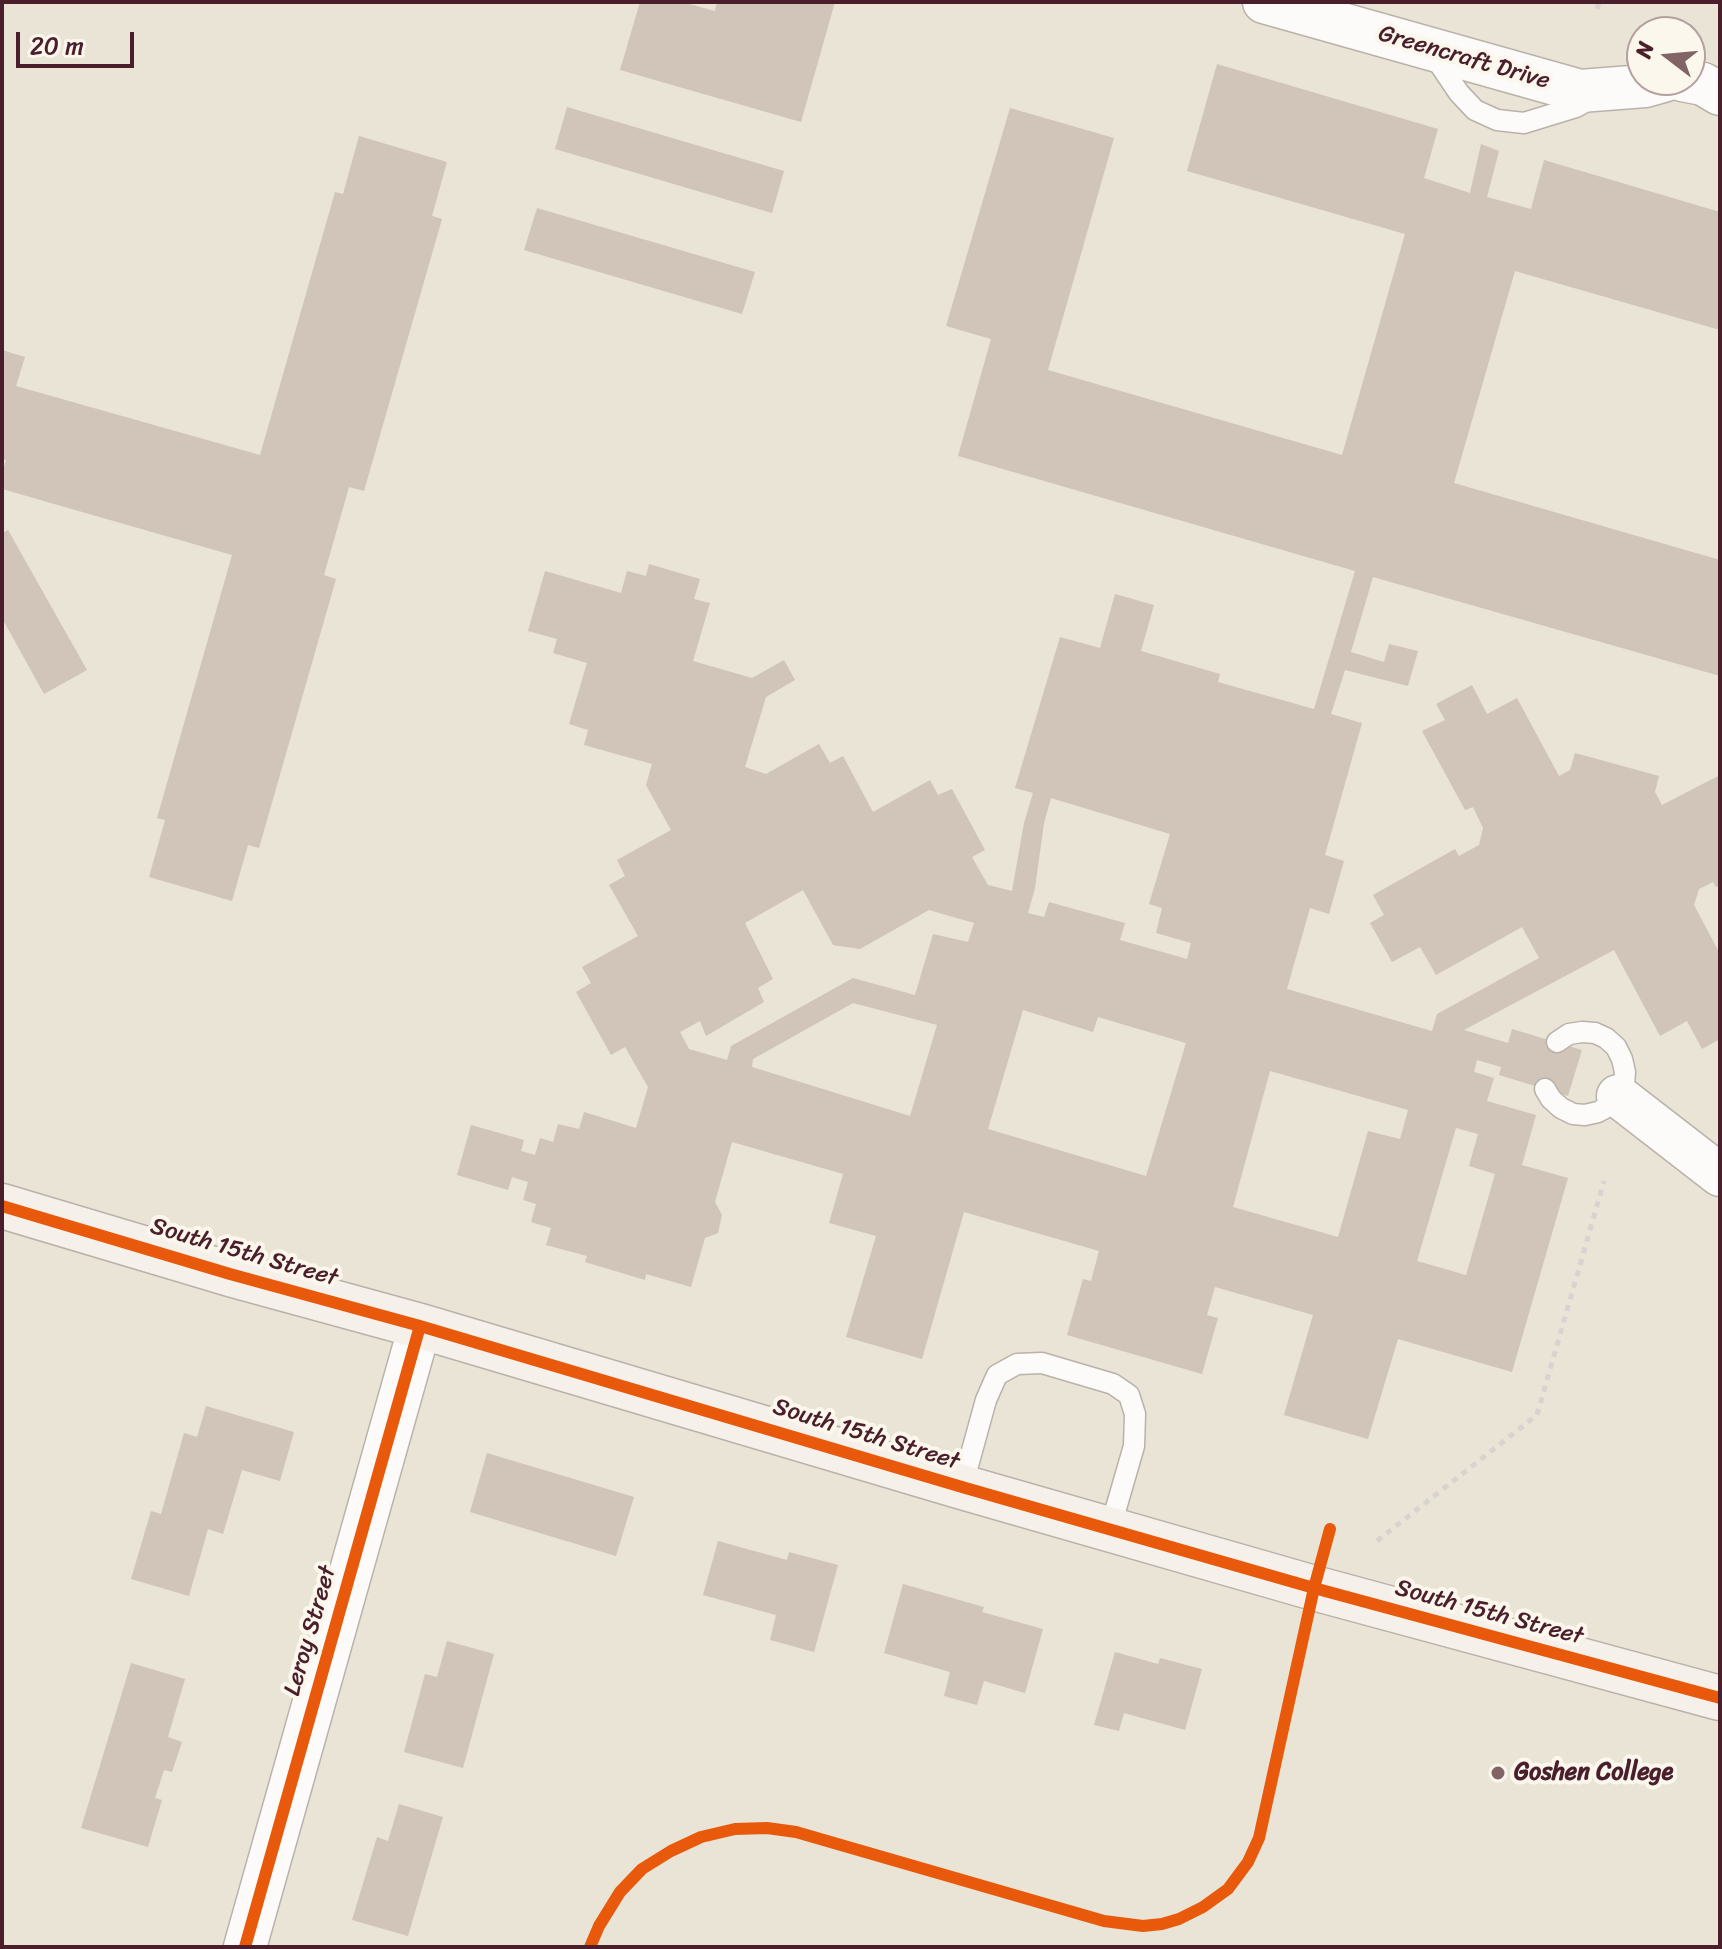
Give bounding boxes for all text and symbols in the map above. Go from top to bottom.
scale bar [20,16,138,66]
north arrow [1626,16,1706,96]
street label: Greencraft Drive [1375,20,1553,96]
text: 20 m [30,25,84,67]
text: N [1624,37,1665,63]
street label: South 15th Street [147,1212,341,1294]
street label: South 15th Street [769,1393,963,1477]
street label: Leroy Street [279,1563,343,1699]
street label: South 15th Street [1392,1574,1586,1652]
place label: Goshen College [1514,1759,1673,1787]
marker: Goshen College [1489,1764,1507,1782]

